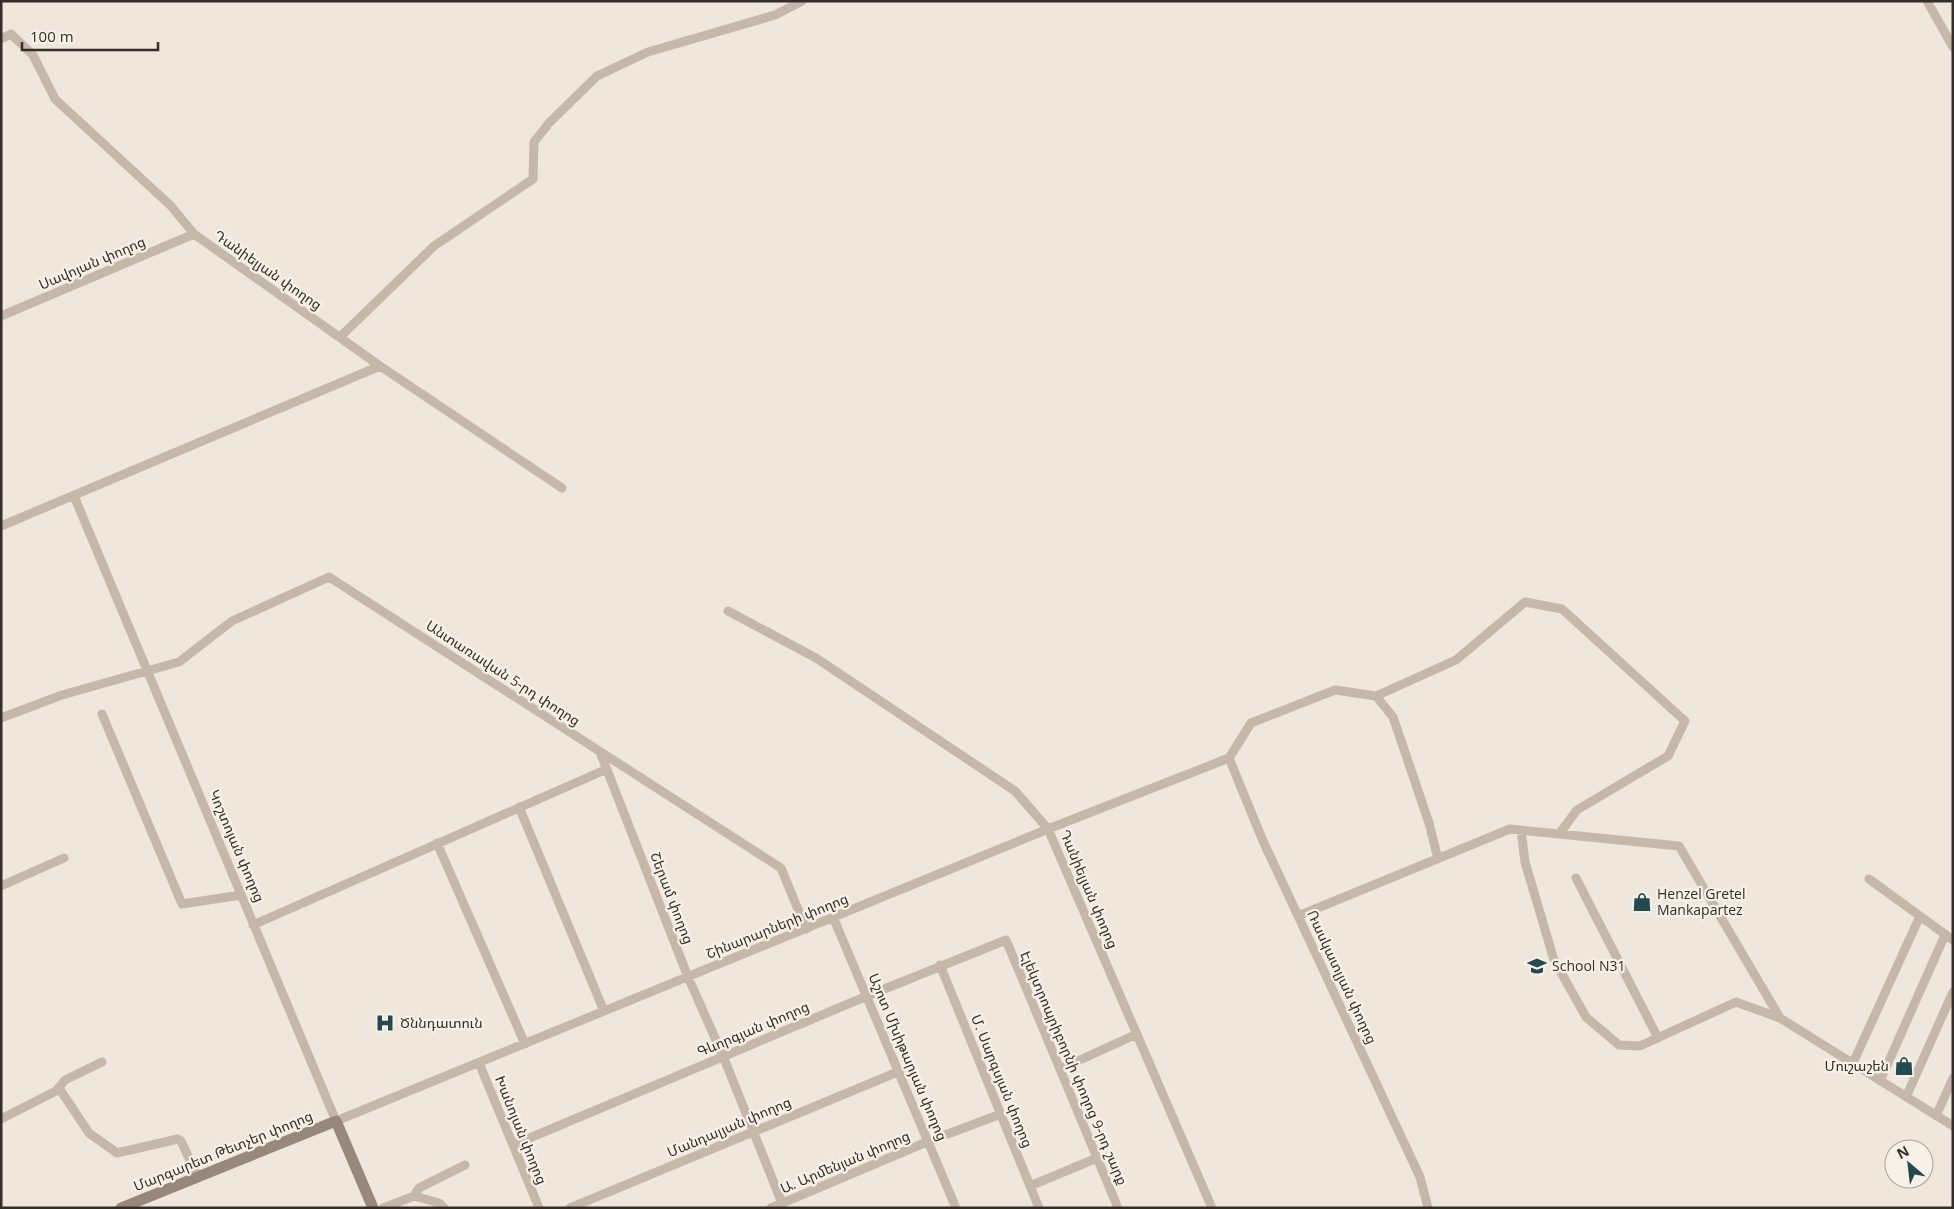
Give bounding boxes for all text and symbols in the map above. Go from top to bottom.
scale bar [22,20,159,52]
text: 100 m [30,26,74,46]
street label: Դանիելյան փողոց [211,225,326,314]
street label: Սավոյան փողոց [36,231,148,294]
street label: Անտառավան 5-րդ փողոց [422,615,584,730]
street label: Կոշտոյան փողոց [205,787,270,905]
street label: Դանիելյան փողոց [1056,826,1123,951]
street label: Շերամ փողոց [646,849,699,947]
place label: Henzel Gretel Mankapartez [1657,884,1746,919]
street label: Շինարարների փողոց [703,888,851,963]
shop icon: Henzel Gretel Mankapartez [1631,891,1653,913]
street label: Ռասկատլյան փողոց [1303,907,1382,1047]
street label: Էլեկտրոպրիբորնի փողոց 9-րդ շարք [1016,948,1133,1188]
school or university icon: School N31 [1526,955,1548,977]
place label: School N31 [1552,956,1626,975]
street label: Աշոտ Մխիթարյան փողոց [865,970,952,1143]
street label: Գևորգյան փողոց [694,996,812,1061]
street label: Մ. Սարգսյան փողոց [967,1011,1038,1150]
hospital icon: Ծննդատուն [374,1012,396,1034]
place label: Ծննդատուն [400,1013,483,1032]
shop icon: Մուշաշեն [1893,1055,1915,1077]
place label: Մուշաշեն [1825,1056,1889,1075]
street label: Խանոյան փողոց [491,1073,552,1187]
street label: Մանդալյան փողոց [664,1092,794,1161]
street label: Մարգարետ Թետչեր փողոց [130,1106,315,1195]
street label: Ա. Արմենյան փողոց [777,1126,913,1197]
north arrow [1884,1139,1934,1189]
text: N [1893,1141,1912,1163]

